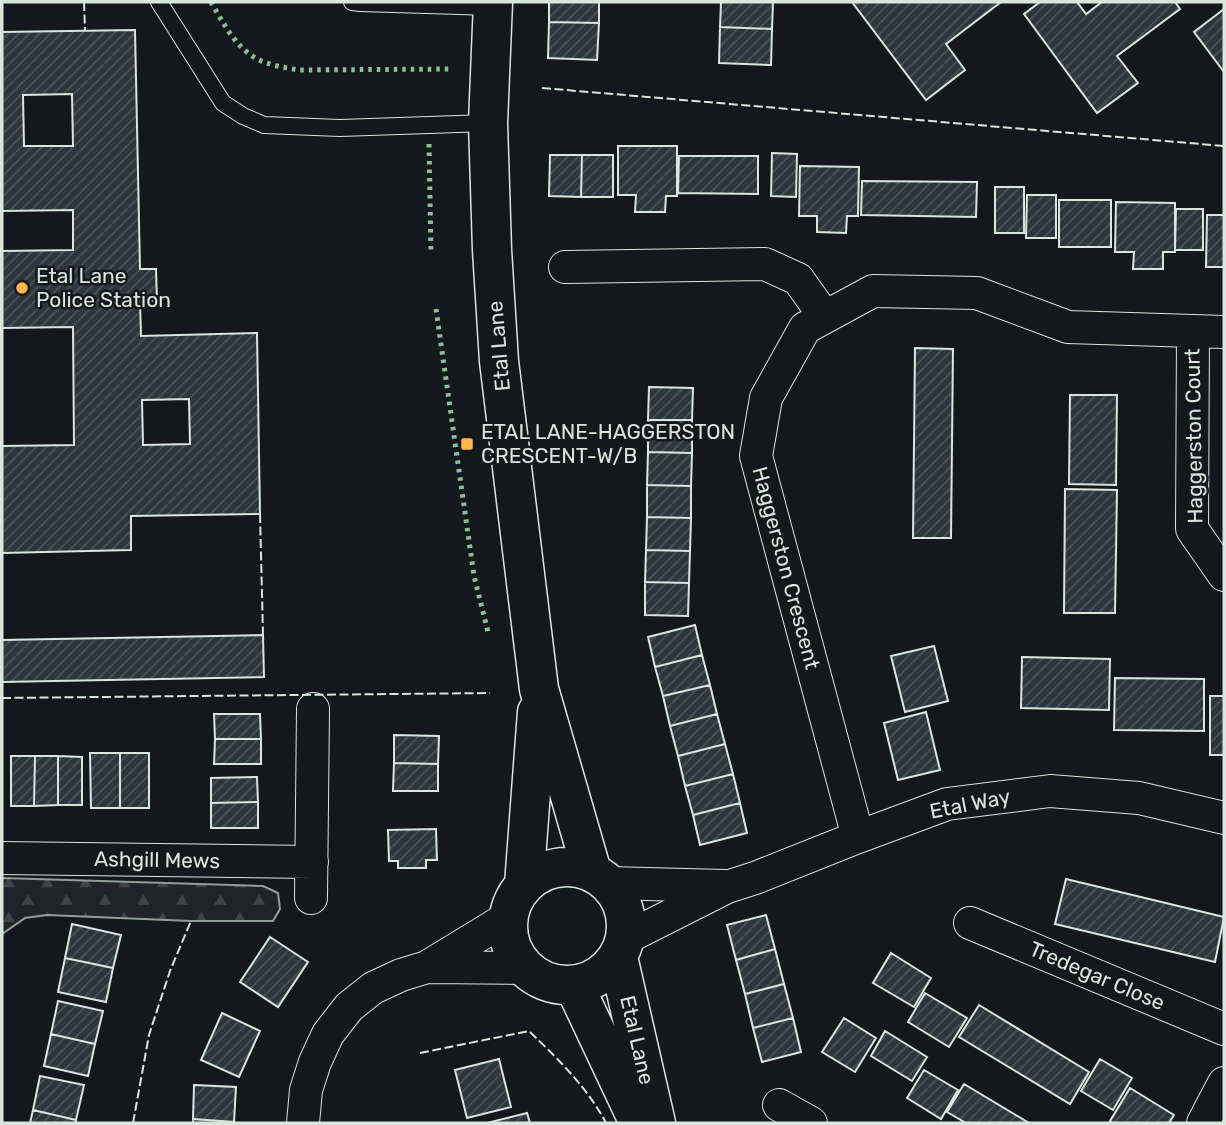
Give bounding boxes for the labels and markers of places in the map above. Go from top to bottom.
place label: Etal Lane Police Station [36,263,171,312]
marker: Etal Lane Police Station [14,280,30,296]
place label: ETAL LANE-HAGGERSTON CRESCENT-W/B [481,419,735,468]
marker: ETAL LANE-HAGGERSTON CRESCENT-W/B [459,436,475,452]

